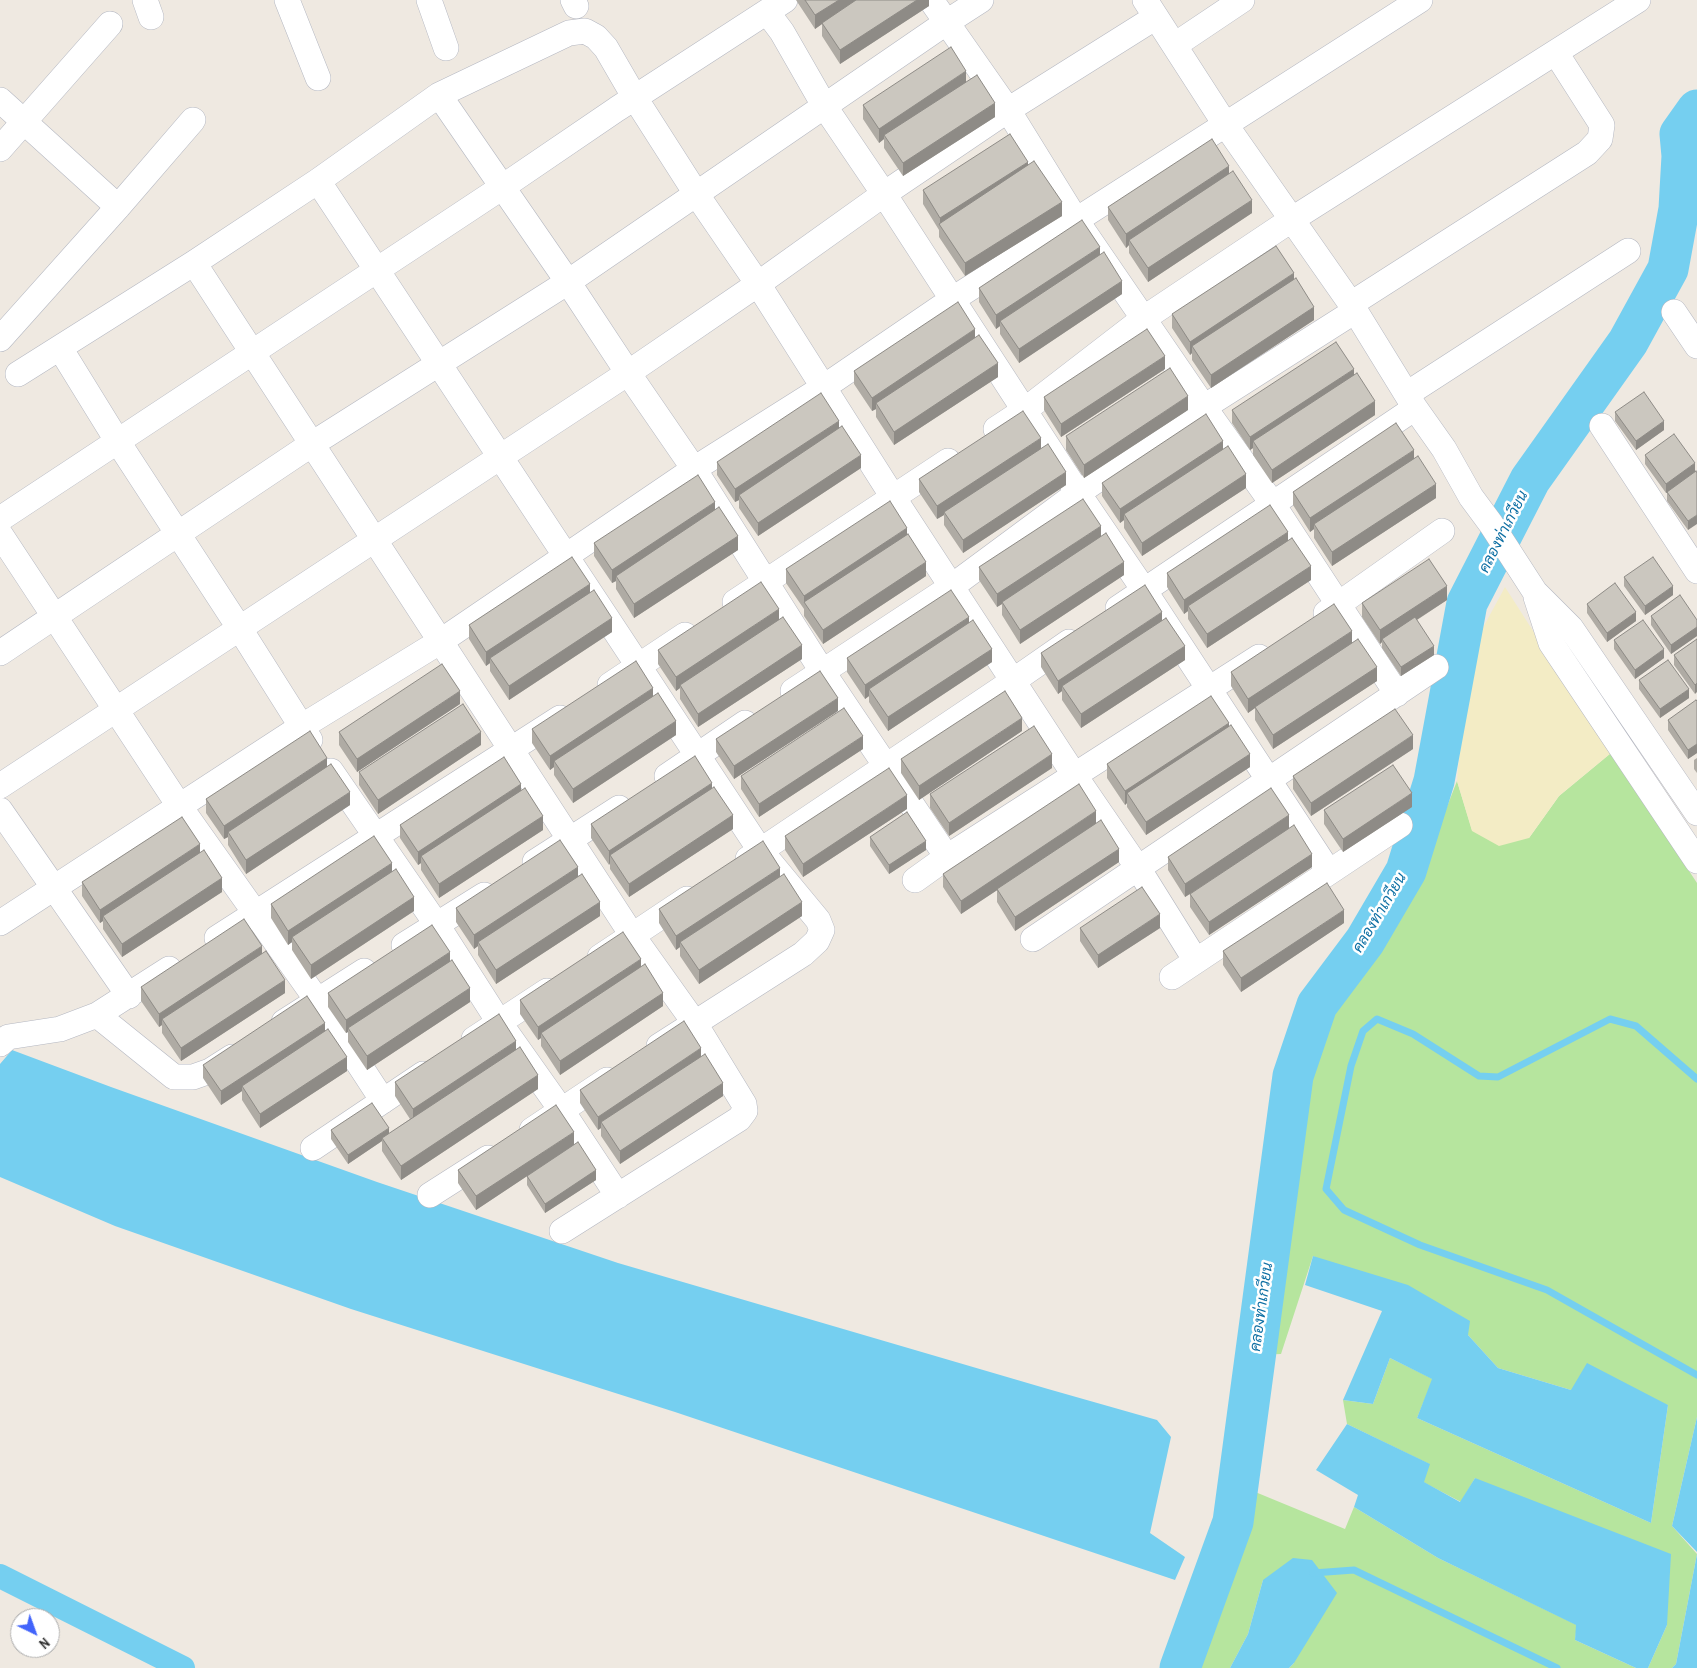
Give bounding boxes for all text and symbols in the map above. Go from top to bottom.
water label: คลองท่าเกวียน [1476,488,1532,576]
water label: คลองท่าเกวียน [1349,870,1411,956]
water label: คลองท่าเกวียน [1247,1261,1277,1353]
north arrow [10,1608,60,1658]
text: N [35,1634,53,1653]

